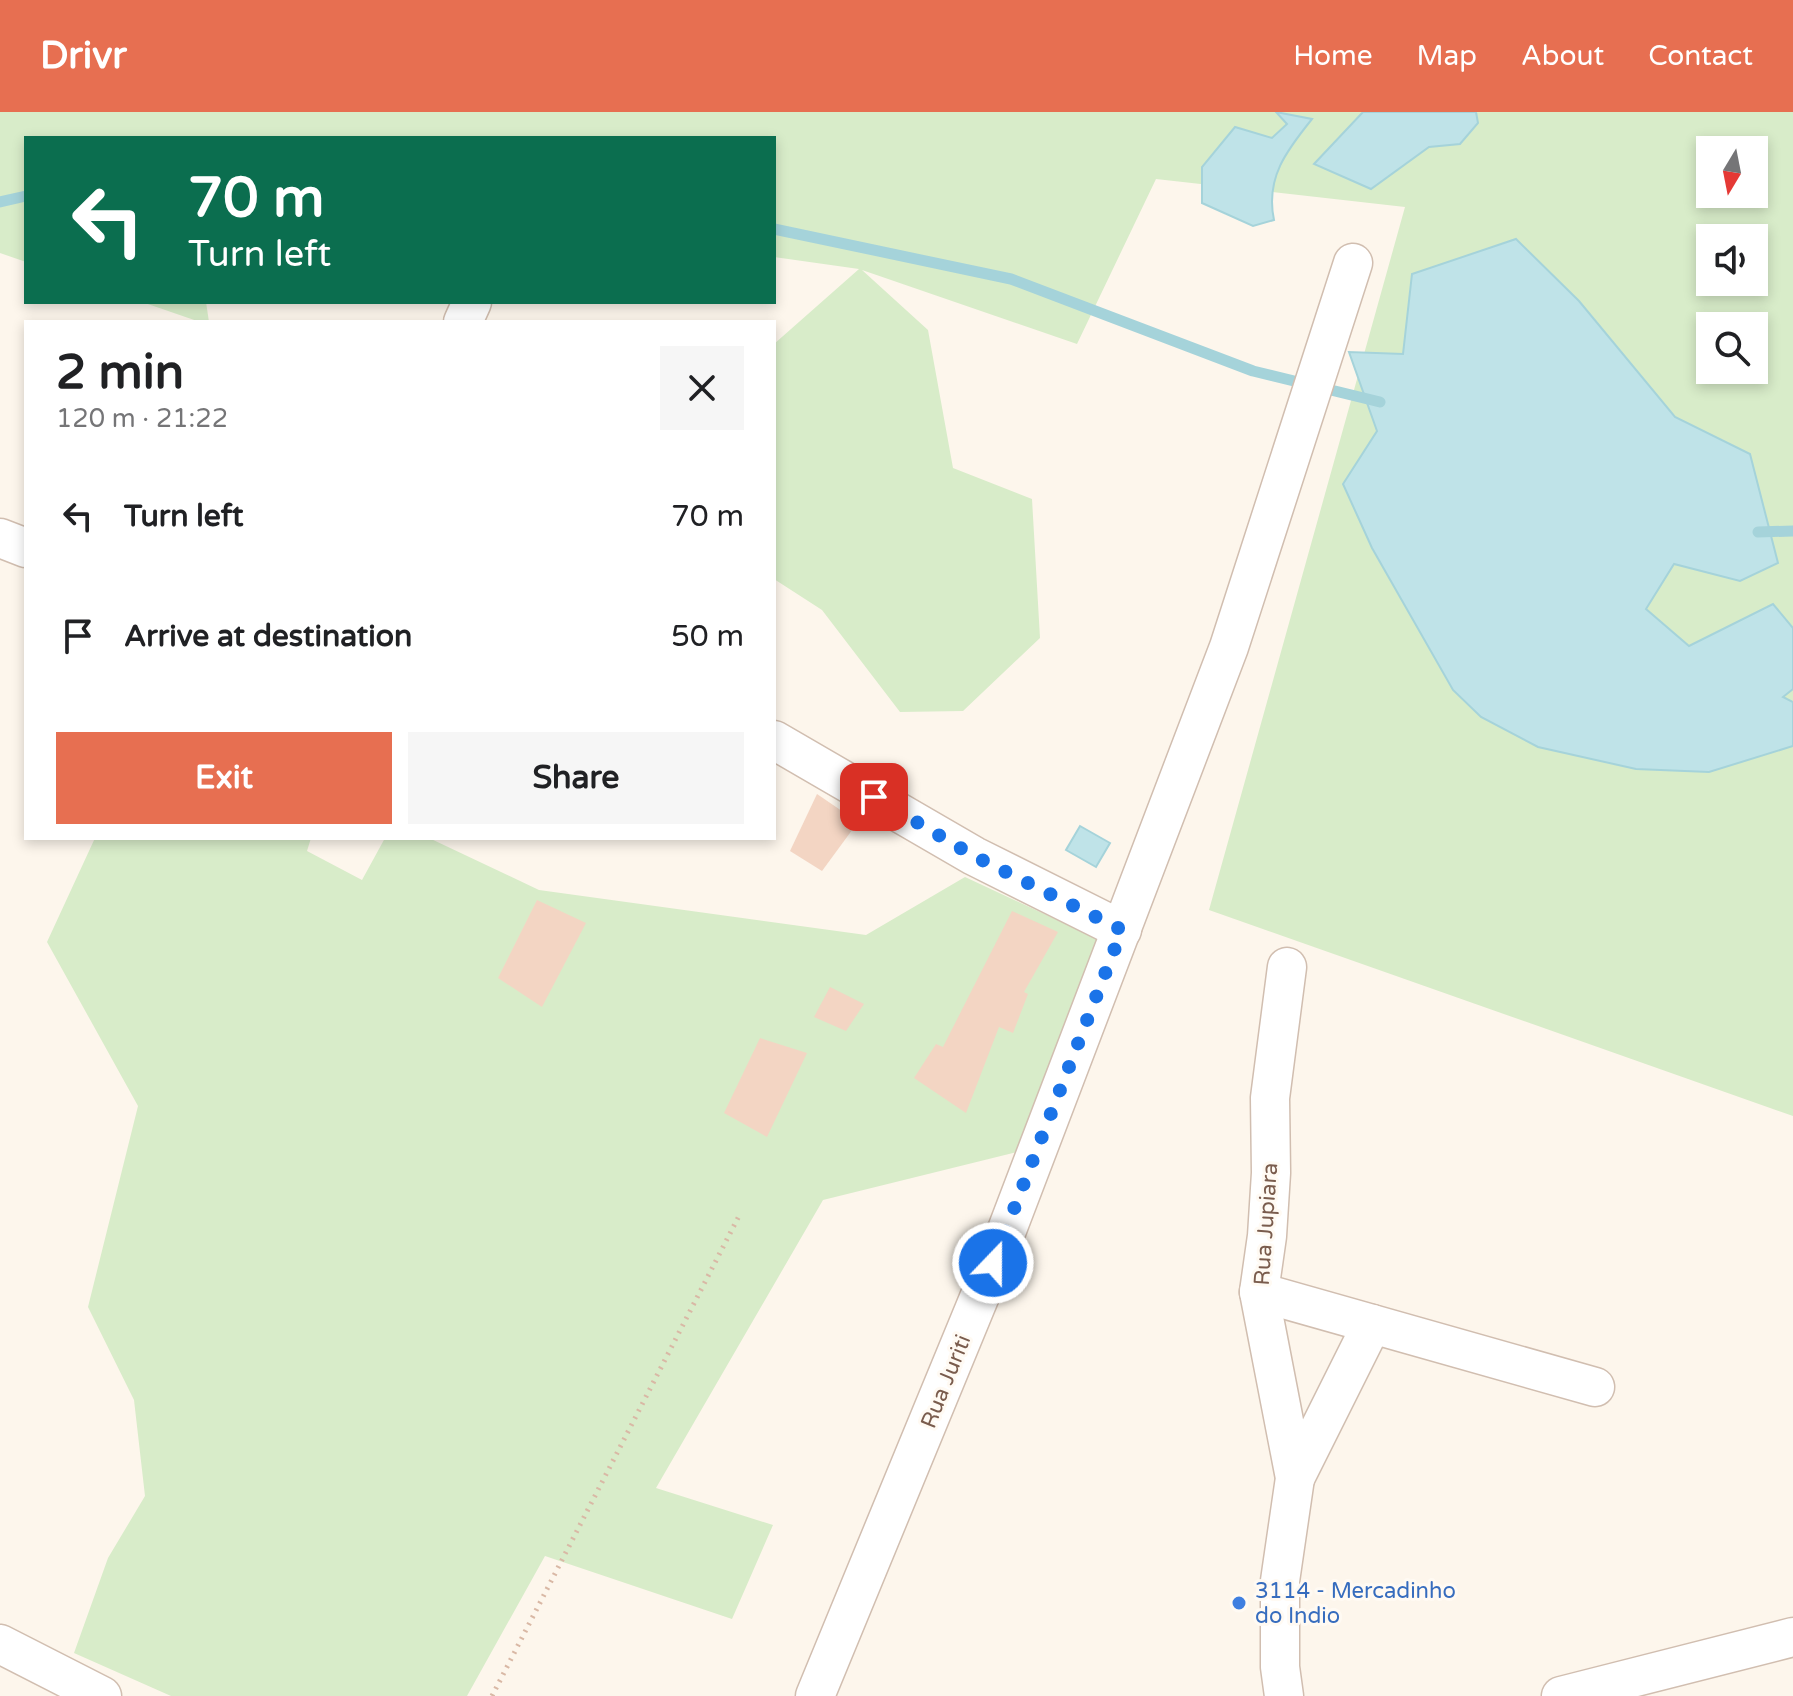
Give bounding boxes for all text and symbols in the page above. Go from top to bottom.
text: Drivr [40,33,127,79]
text: Home [1293,39,1373,73]
text: Map [1417,39,1477,73]
text: About [1521,39,1604,73]
text: Contact [1648,39,1753,73]
north arrow [1696,136,1768,208]
map controls [1696,136,1768,384]
text: 70 m [188,165,324,232]
icon: left [56,168,160,272]
button: sound [1696,224,1768,296]
text: Turn left [188,233,331,276]
button: search [1696,312,1768,384]
text: 2 min [56,344,184,402]
button: close [660,346,744,430]
text: 120 m · 21:22 [56,403,228,434]
icon: left [56,494,100,538]
text: Turn left [124,498,243,535]
text: 70 m [671,498,744,535]
icon: arrive [56,614,100,658]
text: Arrive at destination [124,618,412,655]
text: 50 m [671,618,744,655]
button: Exit [56,732,392,824]
button: Share [408,732,744,824]
pin [840,763,908,831]
icon: arrive [852,775,896,819]
street label: Rua Jupiara [1249,1162,1283,1286]
position arrow [951,1221,1035,1305]
street label: Rua Juriti [915,1331,976,1432]
place label: 3114 - Mercadinho do Indio [1255,1578,1456,1629]
marker: 3114 - Mercadinho do Indio [1230,1594,1248,1612]

